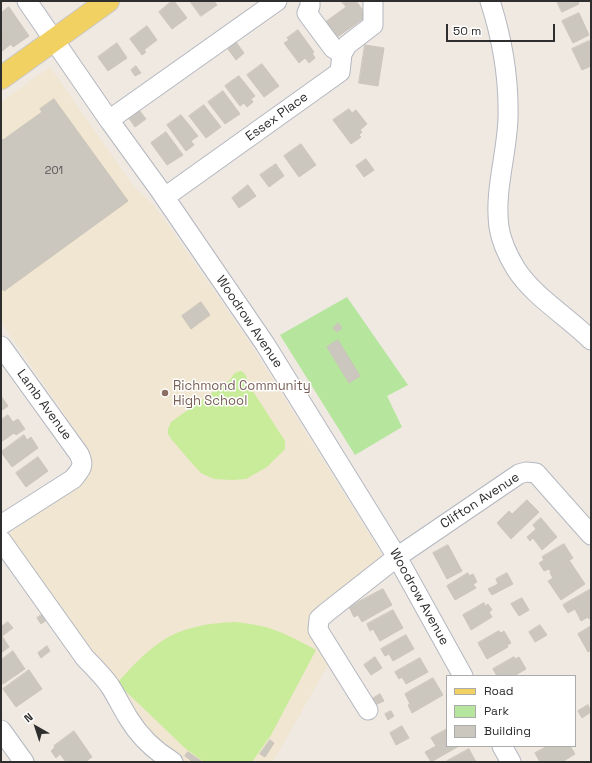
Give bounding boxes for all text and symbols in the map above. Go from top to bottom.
scale bar [448,16,557,42]
text: 50 m [453,23,481,39]
street label: Essex Place [243,89,311,145]
house number: 201 [45,164,63,178]
street label: Woodrow Avenue [212,273,286,371]
street label: Lamb Avenue [13,367,75,443]
place label: Richmond Community High School [173,378,311,409]
marker: Richmond Community High School [160,388,170,398]
street label: Clifton Avenue [437,470,523,532]
street label: Woodrow Avenue [386,546,452,648]
legend [446,675,576,747]
text: Road [484,683,513,699]
text: Park [484,703,509,719]
north arrow [16,707,56,747]
text: N [21,710,36,725]
text: Building [484,723,531,739]

